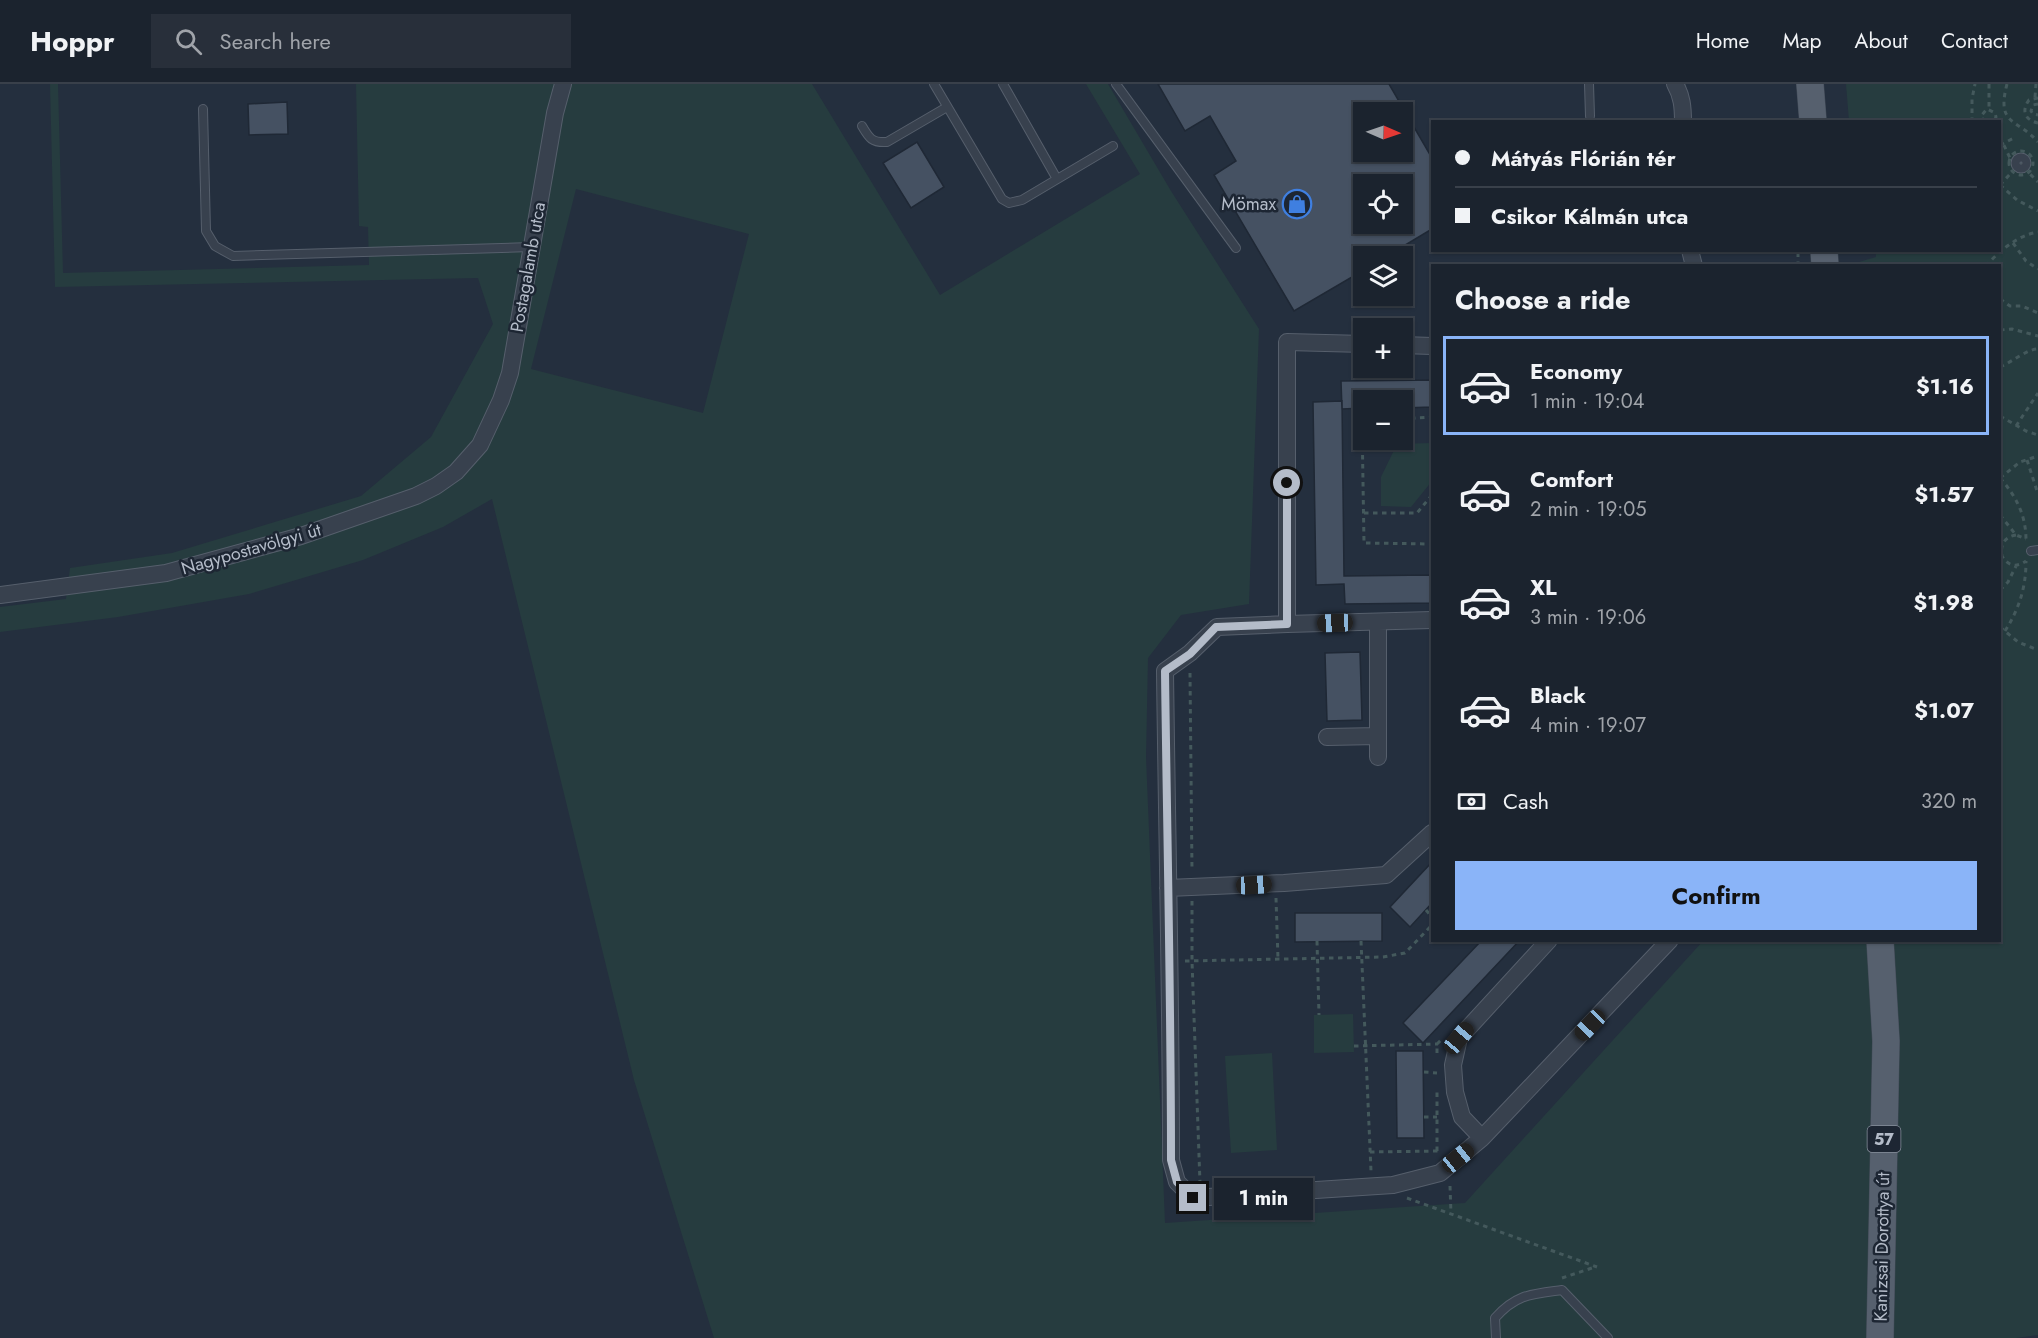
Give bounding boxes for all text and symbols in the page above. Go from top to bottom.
search box [151,14,571,68]
text: Hoppr [30,21,115,62]
icon: search [172,25,205,58]
text: Search here [220,25,331,57]
text: Home [1696,26,1749,56]
text: Map [1782,26,1822,56]
text: About [1855,26,1908,56]
text: Contact [1941,26,2008,56]
north arrow [1353,102,1413,162]
map controls [1353,102,1413,450]
text: Mátyás Flórián tér [1491,142,1676,174]
button: locate [1353,174,1413,234]
shop icon: Mömax [1281,188,1313,220]
place label: Mömax [1221,191,1276,217]
street label: Postagalamb utca [504,200,552,334]
text: Csikor Kálmán utca [1491,200,1688,232]
button: layers [1353,246,1413,306]
text: Choose a ride [1455,280,1630,319]
button: + [1353,318,1413,378]
text: Economy [1530,355,1622,387]
icon: car [1458,359,1512,413]
text: $1.16 [1916,370,1974,402]
text: 1 min · 19:04 [1530,387,1644,416]
button: − [1353,390,1413,450]
text: Comfort [1530,463,1613,495]
icon: car [1458,467,1512,521]
route start [1273,469,1300,496]
text: $1.57 [1915,478,1974,510]
text: 2 min · 19:05 [1530,495,1646,524]
street label: Nagypostavölgyi út [178,516,325,581]
text: XL [1530,571,1557,603]
icon: car [1458,575,1512,629]
text: $1.98 [1914,586,1974,618]
text: 3 min · 19:06 [1530,603,1646,632]
car [1317,613,1353,633]
text: Black [1530,679,1586,711]
icon: car [1458,683,1512,737]
text: $1.07 [1914,694,1974,726]
text: 4 min · 19:07 [1530,711,1646,740]
icon: cash [1455,785,1488,818]
text: Cash [1503,785,1549,817]
text: 320 m [1921,787,1977,816]
button: Confirm [1455,861,1977,930]
car [1236,875,1272,895]
car [1571,1006,1609,1044]
car [1441,1018,1477,1058]
road number: 57 [1868,1126,1900,1152]
car [1438,1140,1478,1176]
street label: Kanizsai Dorottya út [1868,1171,1896,1322]
callout: 1 min [1214,1177,1313,1219]
route end [1179,1184,1206,1211]
text: 1 min [1239,1184,1288,1213]

